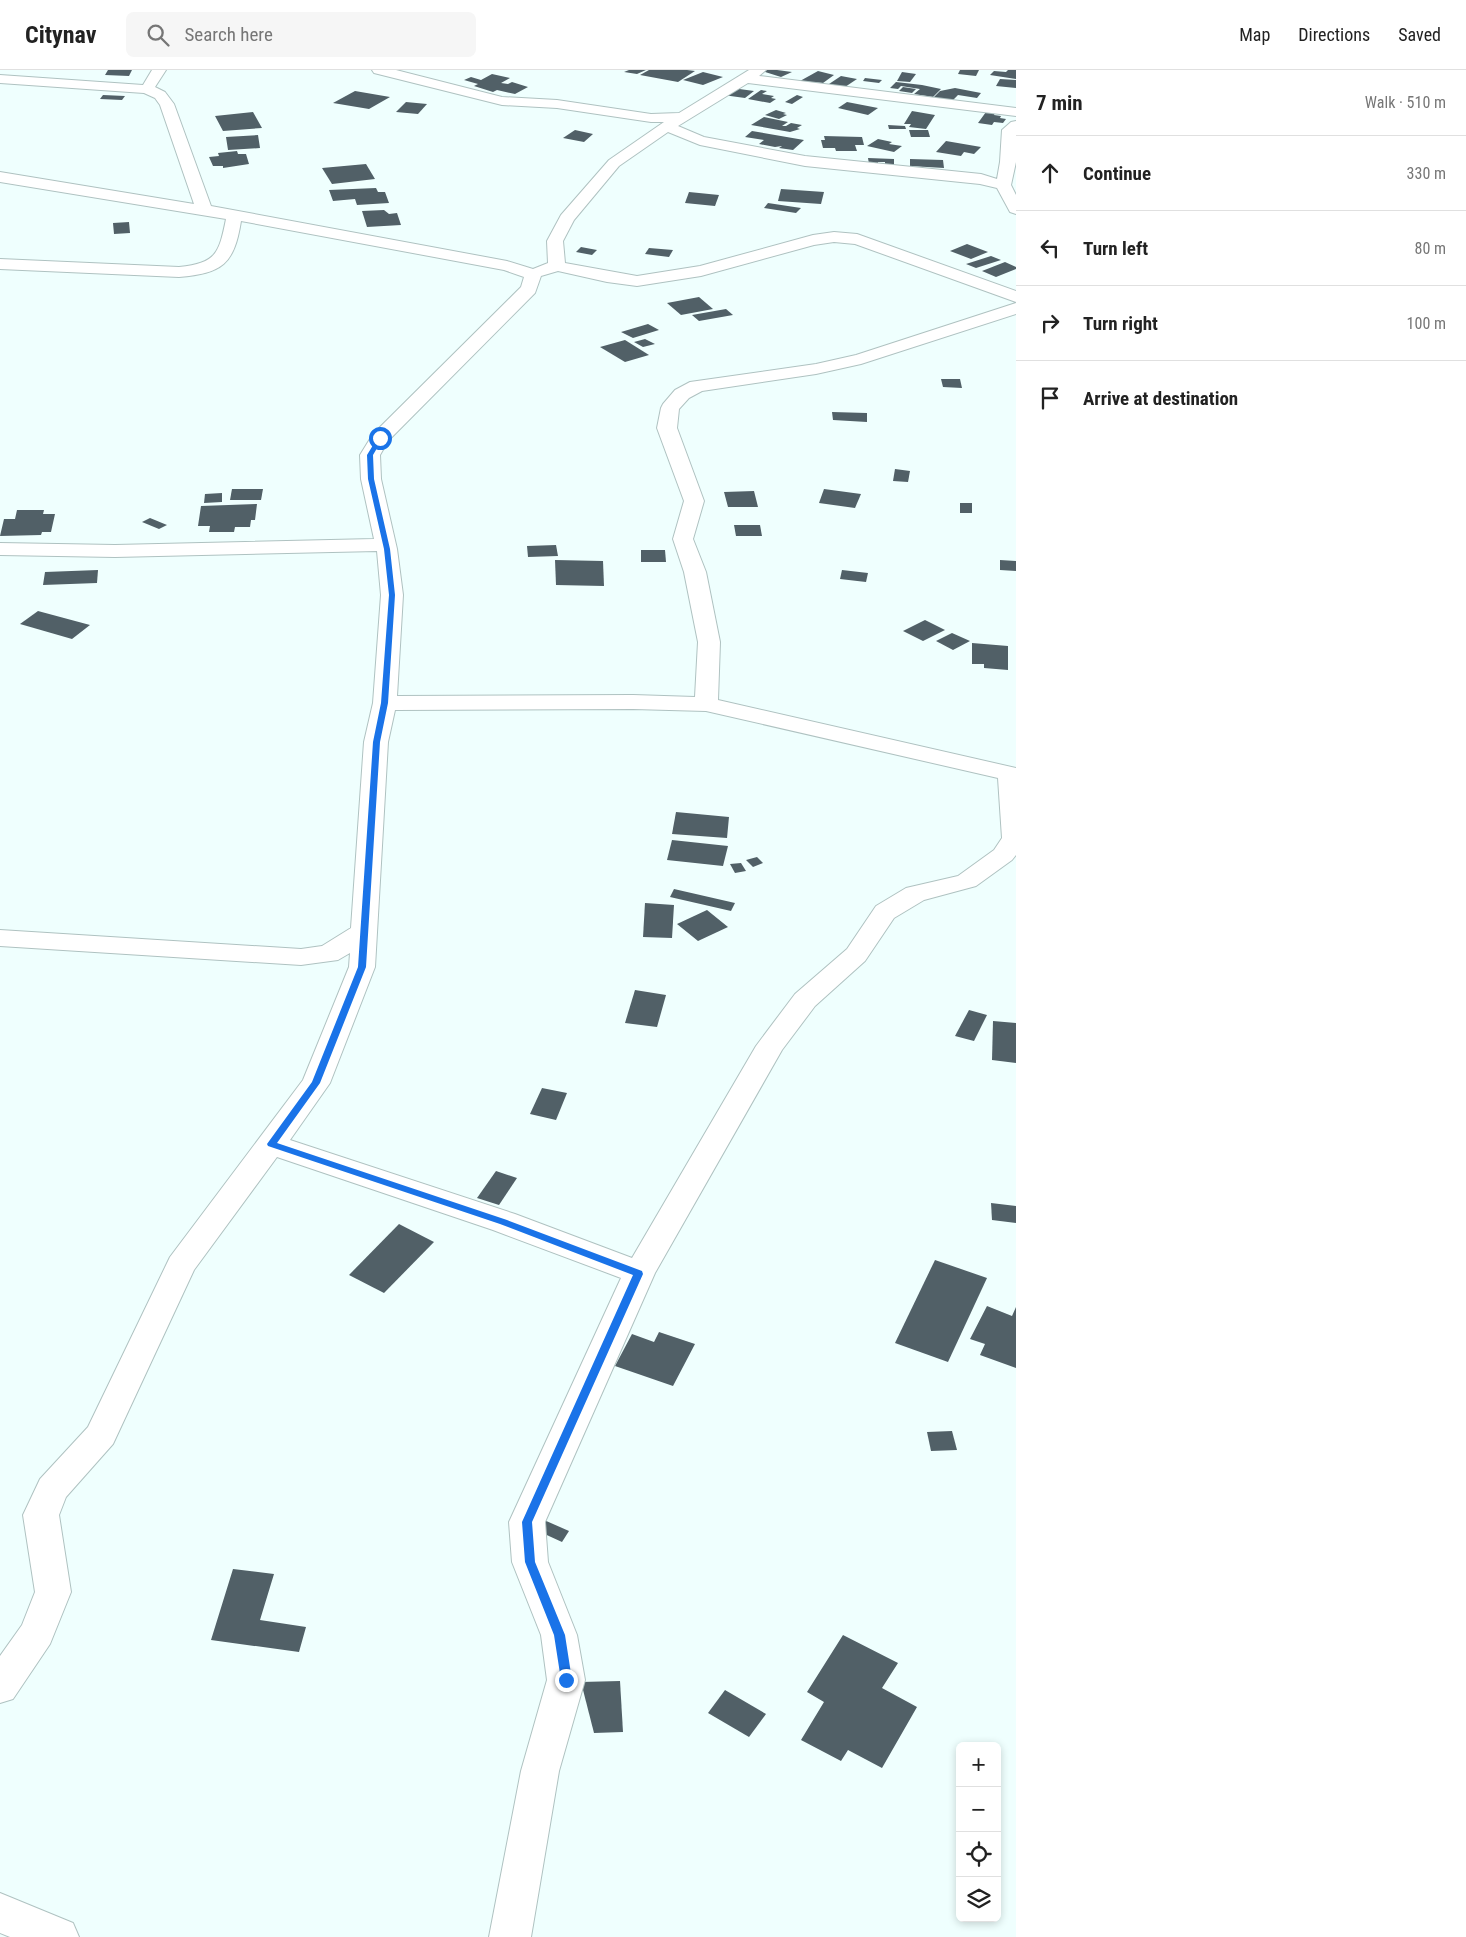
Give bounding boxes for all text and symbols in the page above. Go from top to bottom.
search box [126,12,476,57]
text: Citynav [25,21,96,49]
icon: search [144,21,172,49]
text: Search here [184,23,273,46]
text: Map [1239,24,1270,45]
text: Directions [1298,24,1370,45]
text: Saved [1398,24,1441,45]
text: 7 min [1036,91,1083,115]
text: Walk · 510 m [1365,93,1446,112]
icon: ahead [1036,159,1064,187]
text: Continue [1083,162,1151,185]
text: 330 m [1407,164,1446,183]
icon: left [1036,234,1064,262]
text: Turn left [1083,237,1148,260]
text: 80 m [1414,239,1446,258]
icon: right [1036,309,1064,337]
text: Turn right [1083,312,1158,335]
text: 100 m [1407,314,1446,333]
icon: arrive [1036,384,1064,412]
text: Arrive at destination [1083,387,1238,410]
route start [369,427,392,450]
route end [555,1669,578,1692]
map controls [956,1742,1001,1922]
button: + [956,1742,1001,1787]
button: − [956,1787,1001,1832]
button: locate [956,1832,1001,1877]
button: layers [956,1877,1001,1922]

